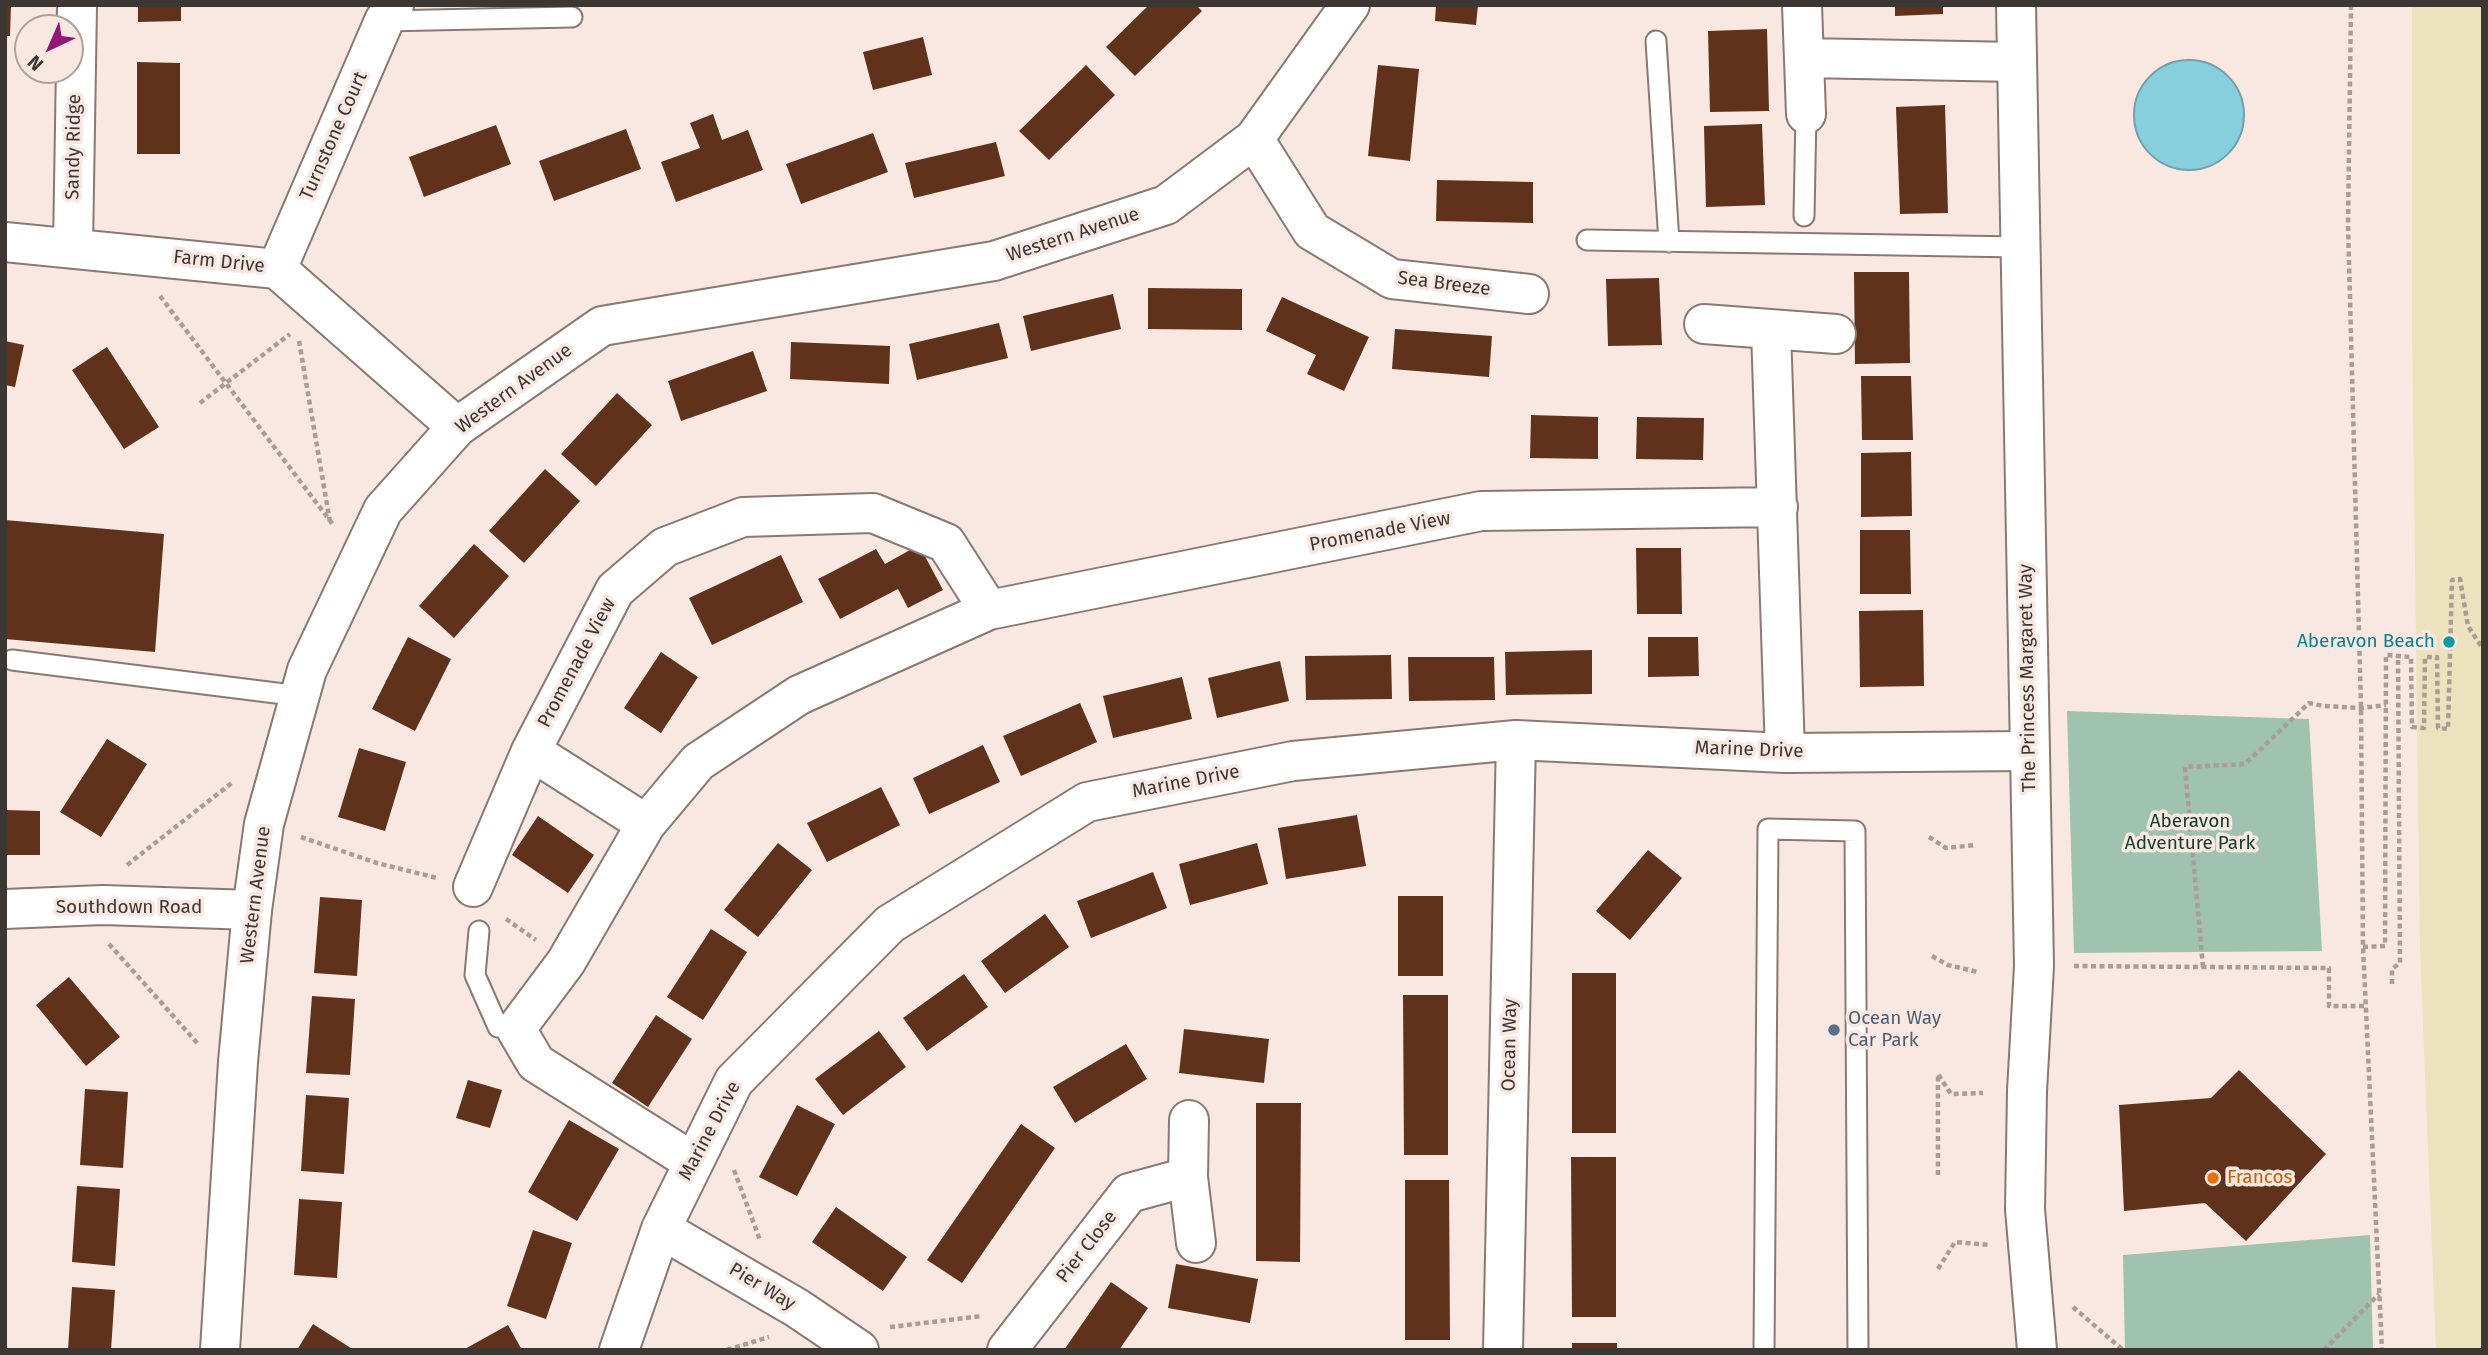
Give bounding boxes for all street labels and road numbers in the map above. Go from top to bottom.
street label: Turnstone Court [295,68,373,204]
street label: Sandy Ridge [62,94,86,200]
street label: Western Avenue [1004,203,1142,267]
street label: Farm Drive [172,246,266,278]
street label: Sea Breeze [1396,267,1492,301]
street label: Western Avenue [451,339,577,439]
street label: Promenade View [1308,507,1452,557]
street label: The Princess Margaret Way [2015,564,2041,792]
street label: Promenade View [533,594,621,732]
street label: Marine Drive [1694,737,1804,763]
street label: Marine Drive [1130,760,1242,804]
street label: Western Avenue [236,825,276,965]
street label: Southdown Road [56,897,202,919]
street label: Ocean Way [1498,998,1522,1092]
street label: Marine Drive [674,1078,746,1184]
street label: Pier Close [1052,1206,1122,1288]
street label: Pier Way [725,1258,799,1316]

